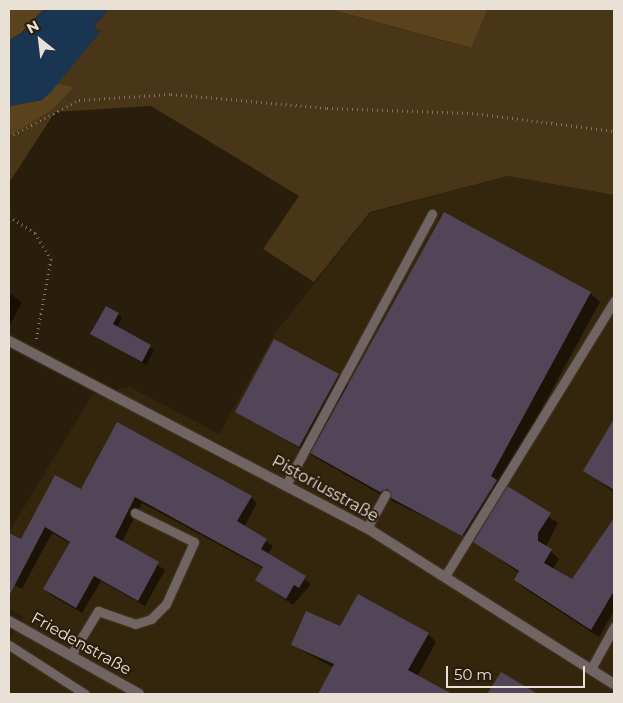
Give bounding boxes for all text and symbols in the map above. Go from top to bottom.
north arrow [15,15,65,65]
text: N [23,16,42,37]
street label: Pistoriusstraße [268,452,382,526]
street label: Friedenstraße [28,609,134,679]
scale bar [448,656,587,688]
text: 50 m [454,665,492,684]

